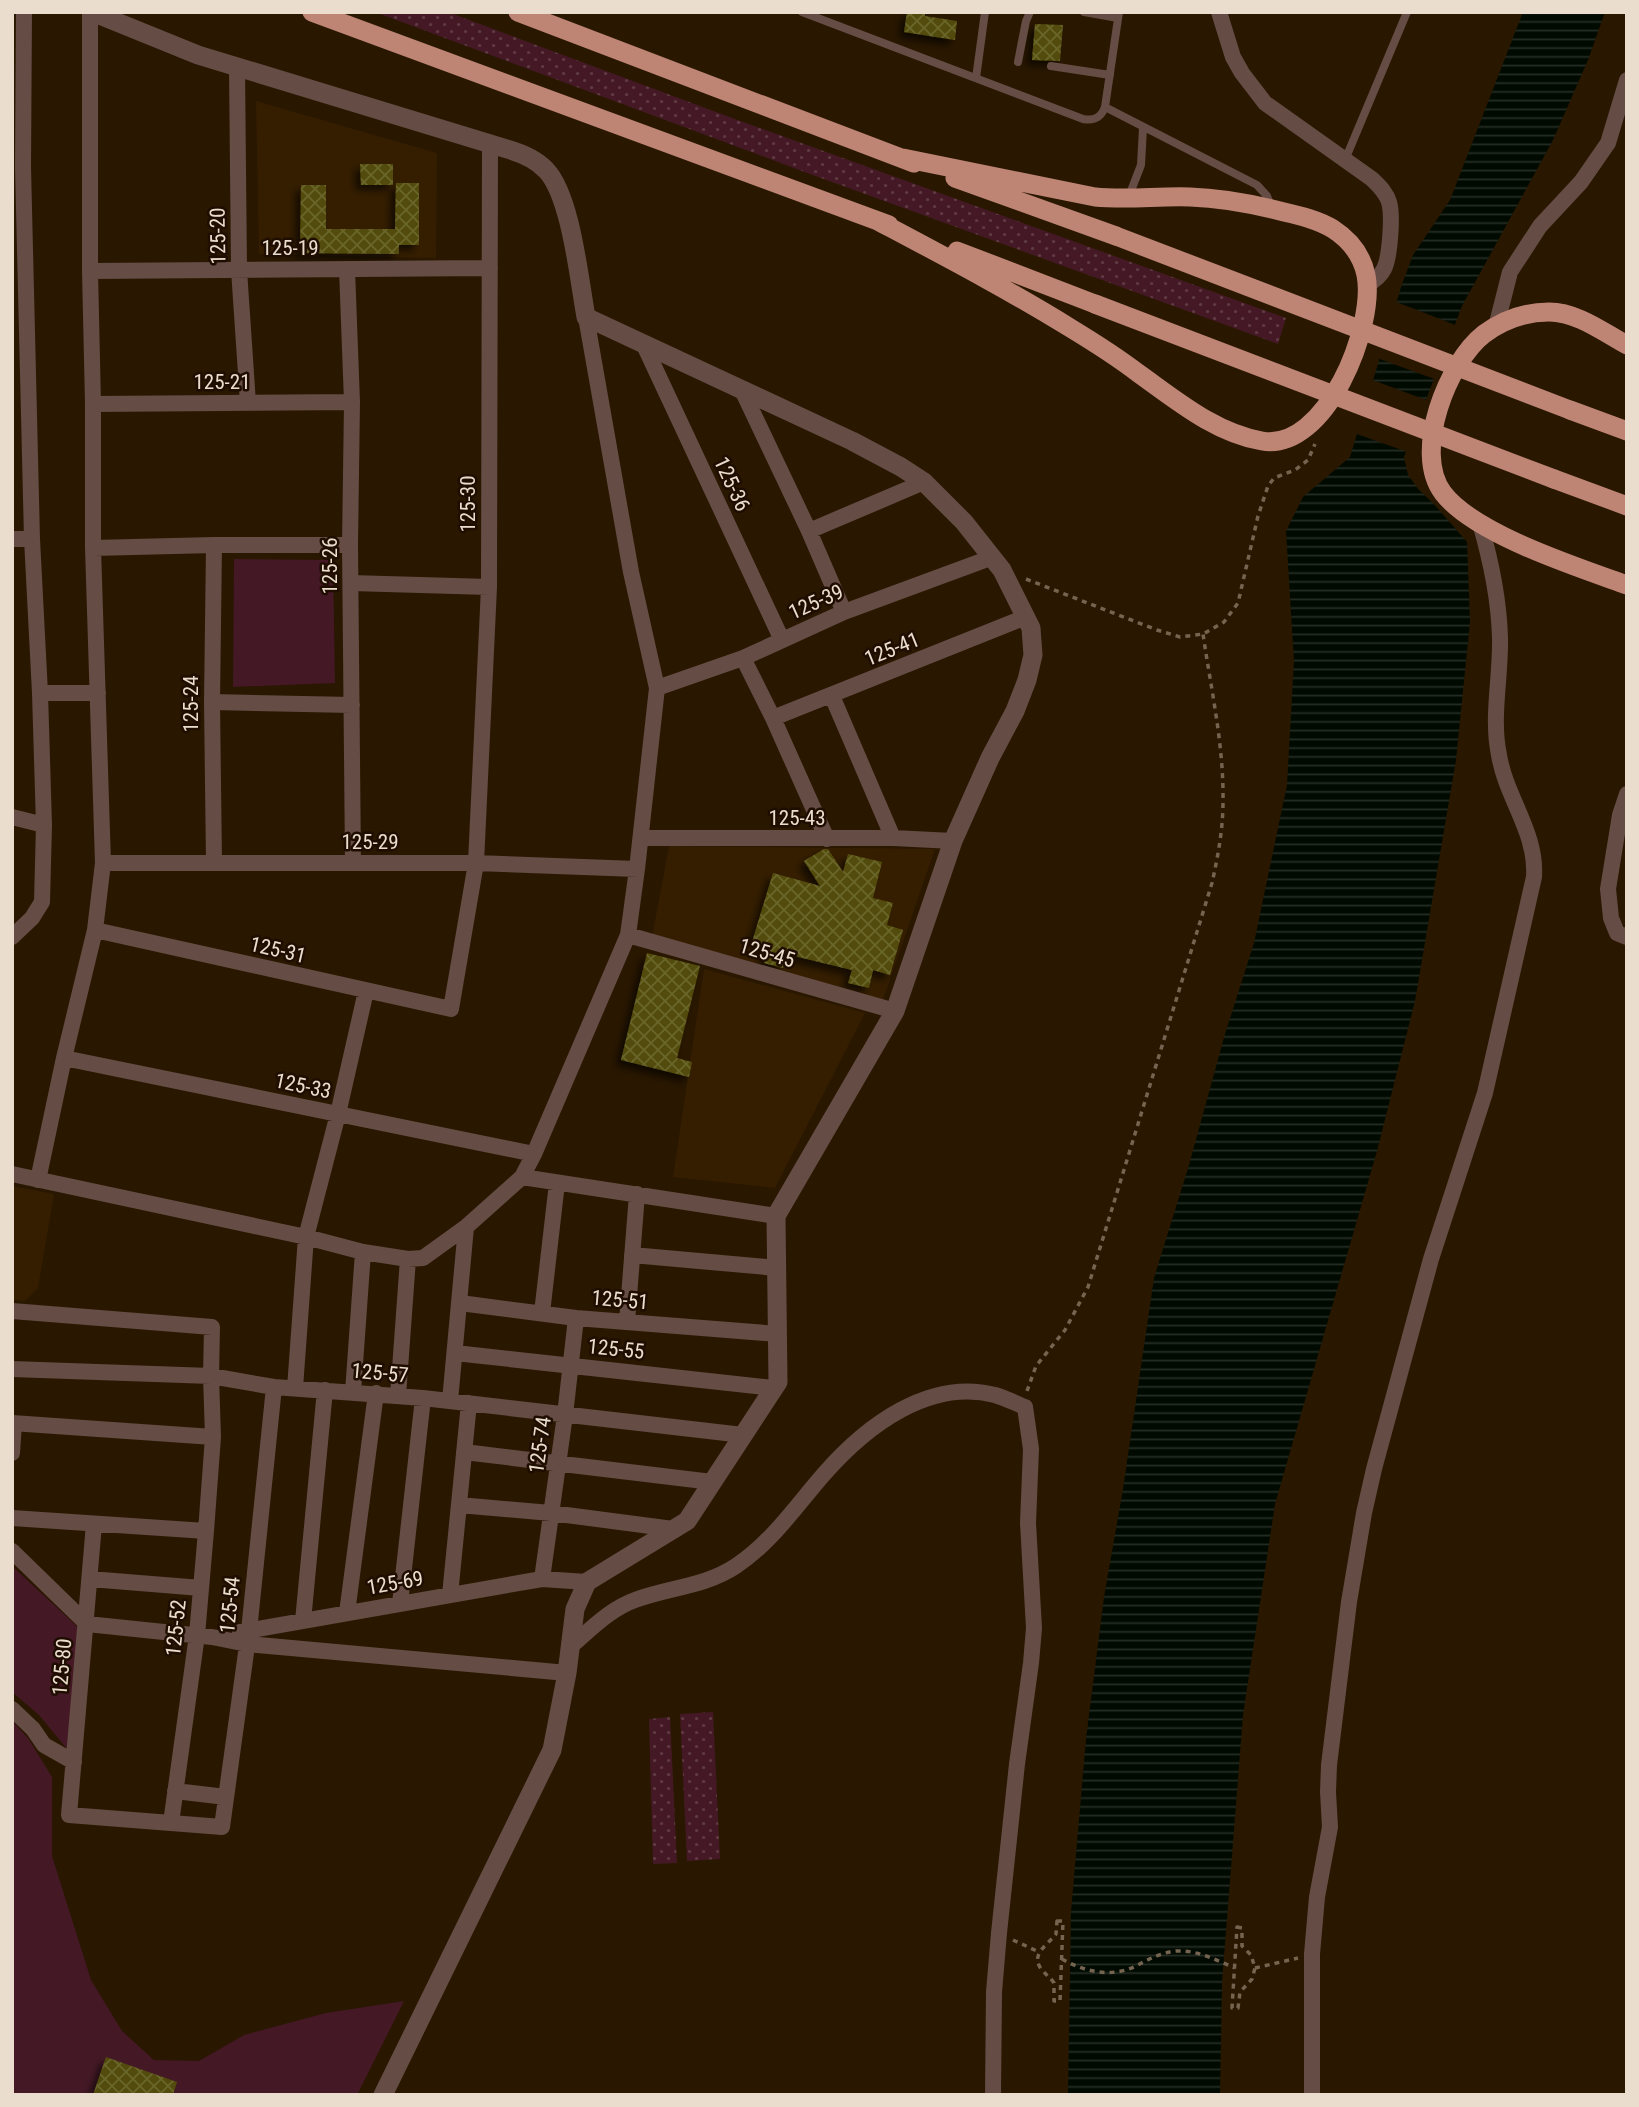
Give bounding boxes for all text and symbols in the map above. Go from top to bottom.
street label: 125-20 [206,207,230,265]
street label: 125-19 [261,236,319,260]
street label: 125-21 [193,370,251,394]
street label: 125-36 [709,453,755,515]
street label: 125-30 [456,475,480,533]
street label: 125-26 [318,537,342,595]
street label: 125-39 [785,579,847,625]
street label: 125-41 [861,627,923,671]
street label: 125-24 [179,675,203,733]
street label: 125-43 [768,806,826,830]
street label: 125-29 [341,830,399,854]
street label: 125-31 [248,932,308,968]
street label: 125-45 [736,934,798,972]
street label: 125-33 [273,1068,333,1104]
street label: 125-51 [591,1286,649,1314]
street label: 125-55 [586,1334,646,1364]
street label: 125-57 [351,1359,409,1387]
street label: 125-74 [524,1415,556,1475]
street label: 125-69 [365,1566,425,1600]
street label: 125-54 [215,1575,245,1635]
street label: 125-52 [161,1598,191,1658]
street label: 125-80 [48,1638,76,1696]

